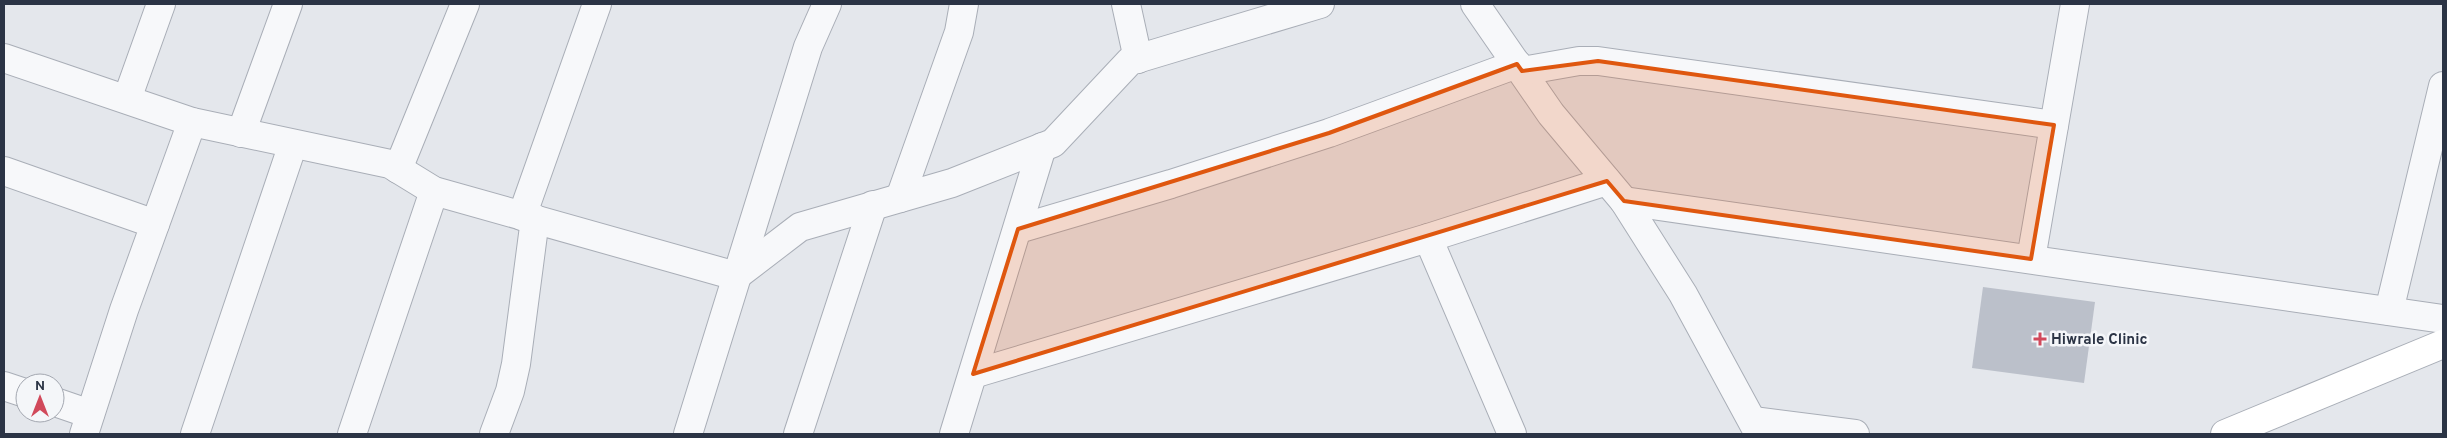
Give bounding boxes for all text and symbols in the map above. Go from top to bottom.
place label: Hiwrale Clinic [2051,331,2148,350]
marker: Hiwrale Clinic [2033,332,2047,346]
north arrow [15,373,65,423]
text: N [35,378,45,395]

